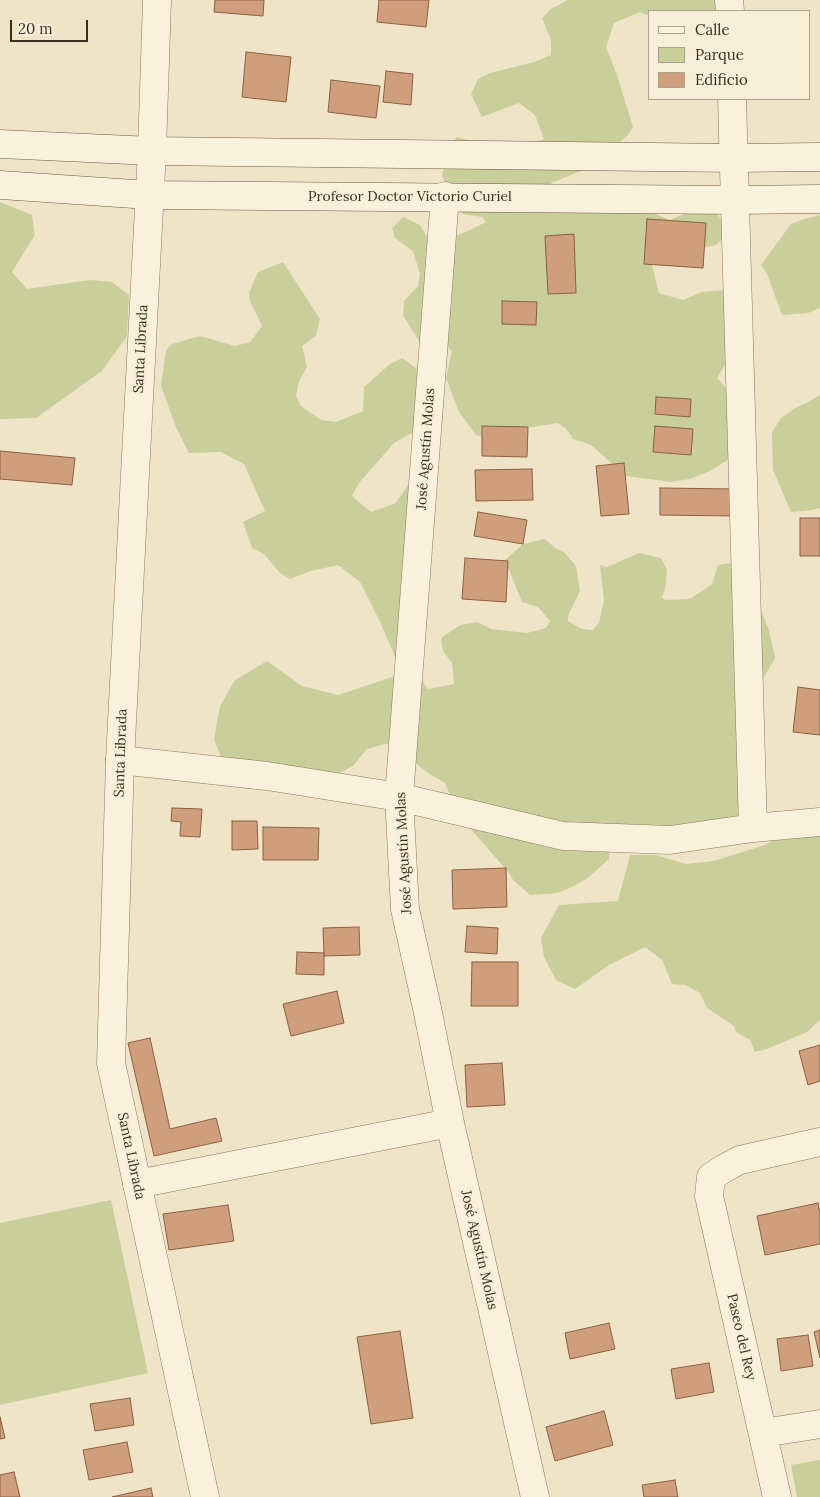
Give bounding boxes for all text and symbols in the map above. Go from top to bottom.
scale bar [12,10,90,42]
legend [648,10,810,100]
text: 20 m [18,19,53,38]
text: Calle [695,20,730,39]
text: Parque [695,45,744,64]
text: Edificio [695,70,748,89]
street label: Profesor Doctor Victorio Curiel [308,189,512,205]
street label: Santa Librada [130,304,152,394]
street label: José Agustín Molas [413,387,439,511]
street label: Santa Librada [111,708,131,798]
street label: José Agustín Molas [392,791,416,915]
street label: Santa Librada [114,1111,148,1201]
street label: José Agustín Molas [457,1188,501,1312]
street label: Paseo del Rey [723,1292,759,1382]

